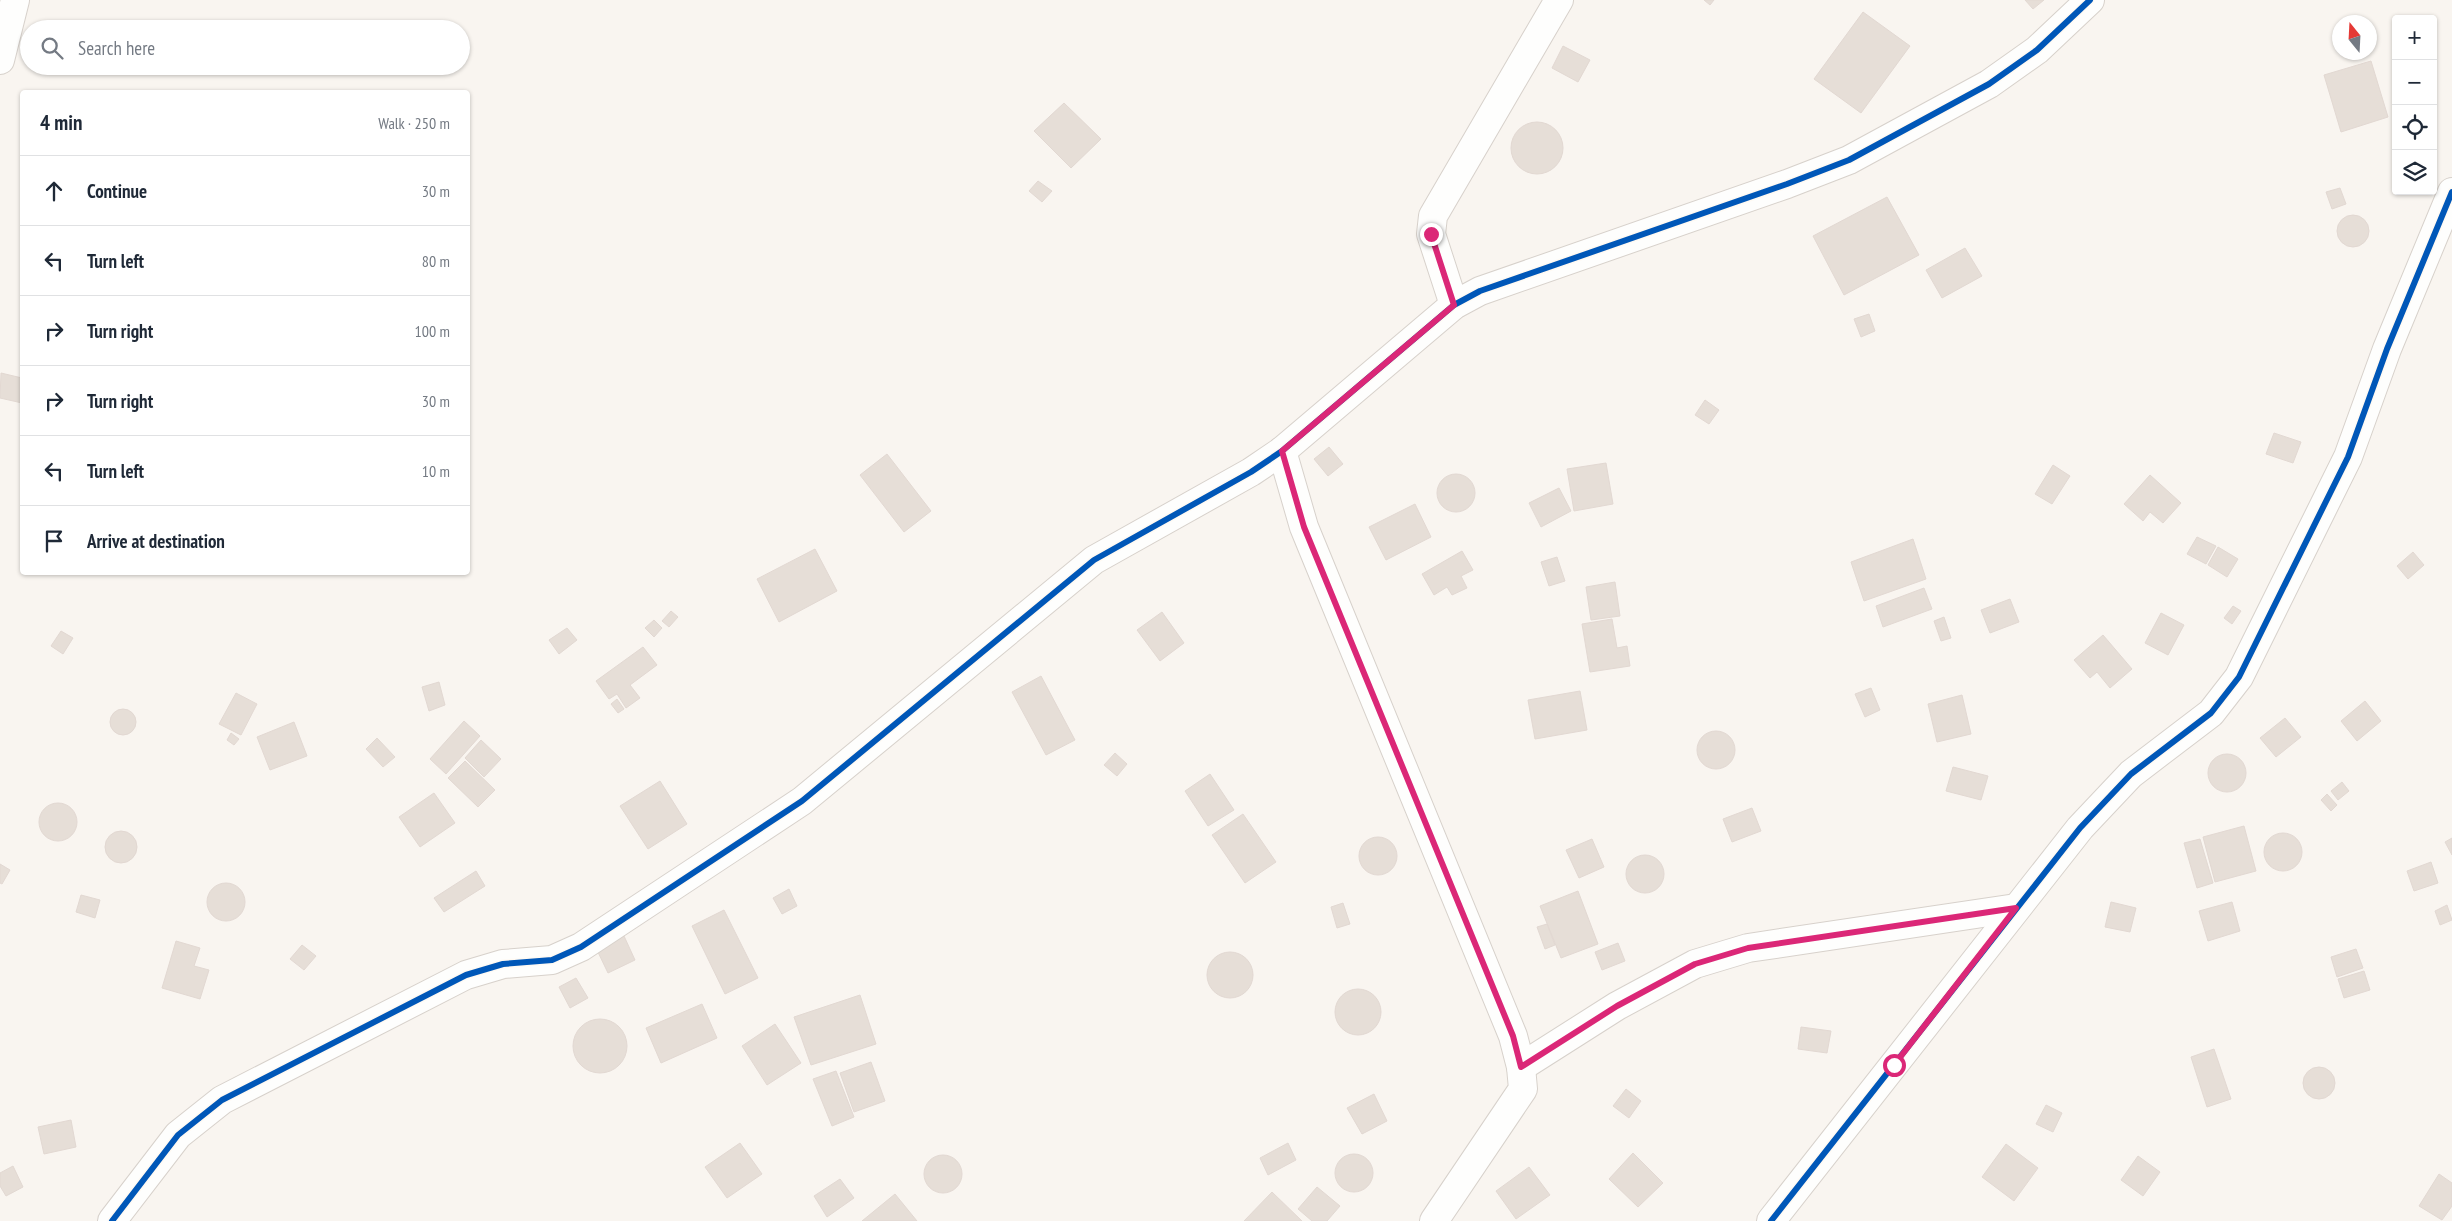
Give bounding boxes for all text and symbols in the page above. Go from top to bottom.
north arrow [2332,15,2377,60]
map controls [2392,15,2437,195]
button: + [2392,15,2437,60]
search box [20,20,470,75]
icon: search [38,34,66,62]
text: Search here [78,36,155,60]
button: − [2392,60,2437,105]
button: locate [2392,105,2437,150]
text: 4 min [40,109,82,136]
text: Walk · 250 m [378,113,450,133]
button: layers [2392,150,2437,195]
icon: ahead [40,177,68,205]
text: Continue [87,179,147,203]
text: 30 m [422,181,450,201]
route end [1420,223,1443,246]
icon: left [40,247,68,275]
text: Turn left [87,249,144,273]
text: 80 m [422,251,450,271]
icon: right [40,317,68,345]
text: Turn right [87,319,153,343]
text: 100 m [415,321,450,341]
icon: right [40,387,68,415]
text: Turn right [87,389,153,413]
text: 30 m [422,391,450,411]
icon: left [40,457,68,485]
text: Turn left [87,459,144,483]
text: 10 m [422,461,450,481]
icon: arrive [40,527,68,555]
text: Arrive at destination [87,529,225,553]
route start [1883,1054,1906,1077]

